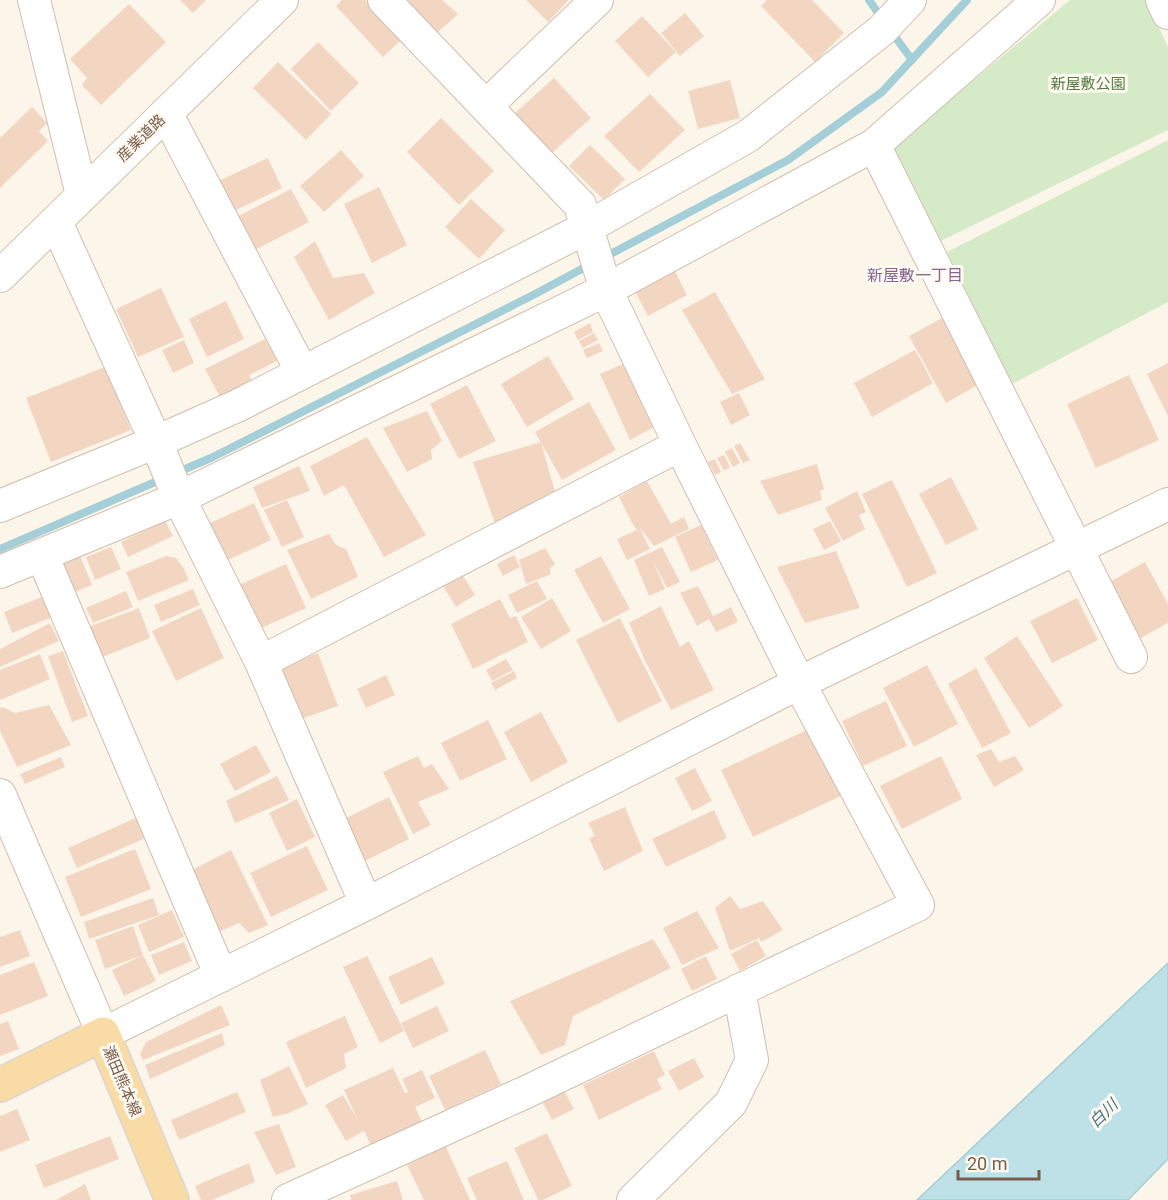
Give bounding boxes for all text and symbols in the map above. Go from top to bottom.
park label: 新屋敷公園 [1050,75,1126,93]
street label: 産業道路 [113,111,169,165]
district label: 新屋敷一丁目 [867,266,963,285]
street label: 瀬田熊本線 [99,1043,145,1119]
water label: 白川 [1085,1094,1123,1131]
scale bar [958,1143,1039,1181]
text: 20 m [967,1153,1007,1174]

